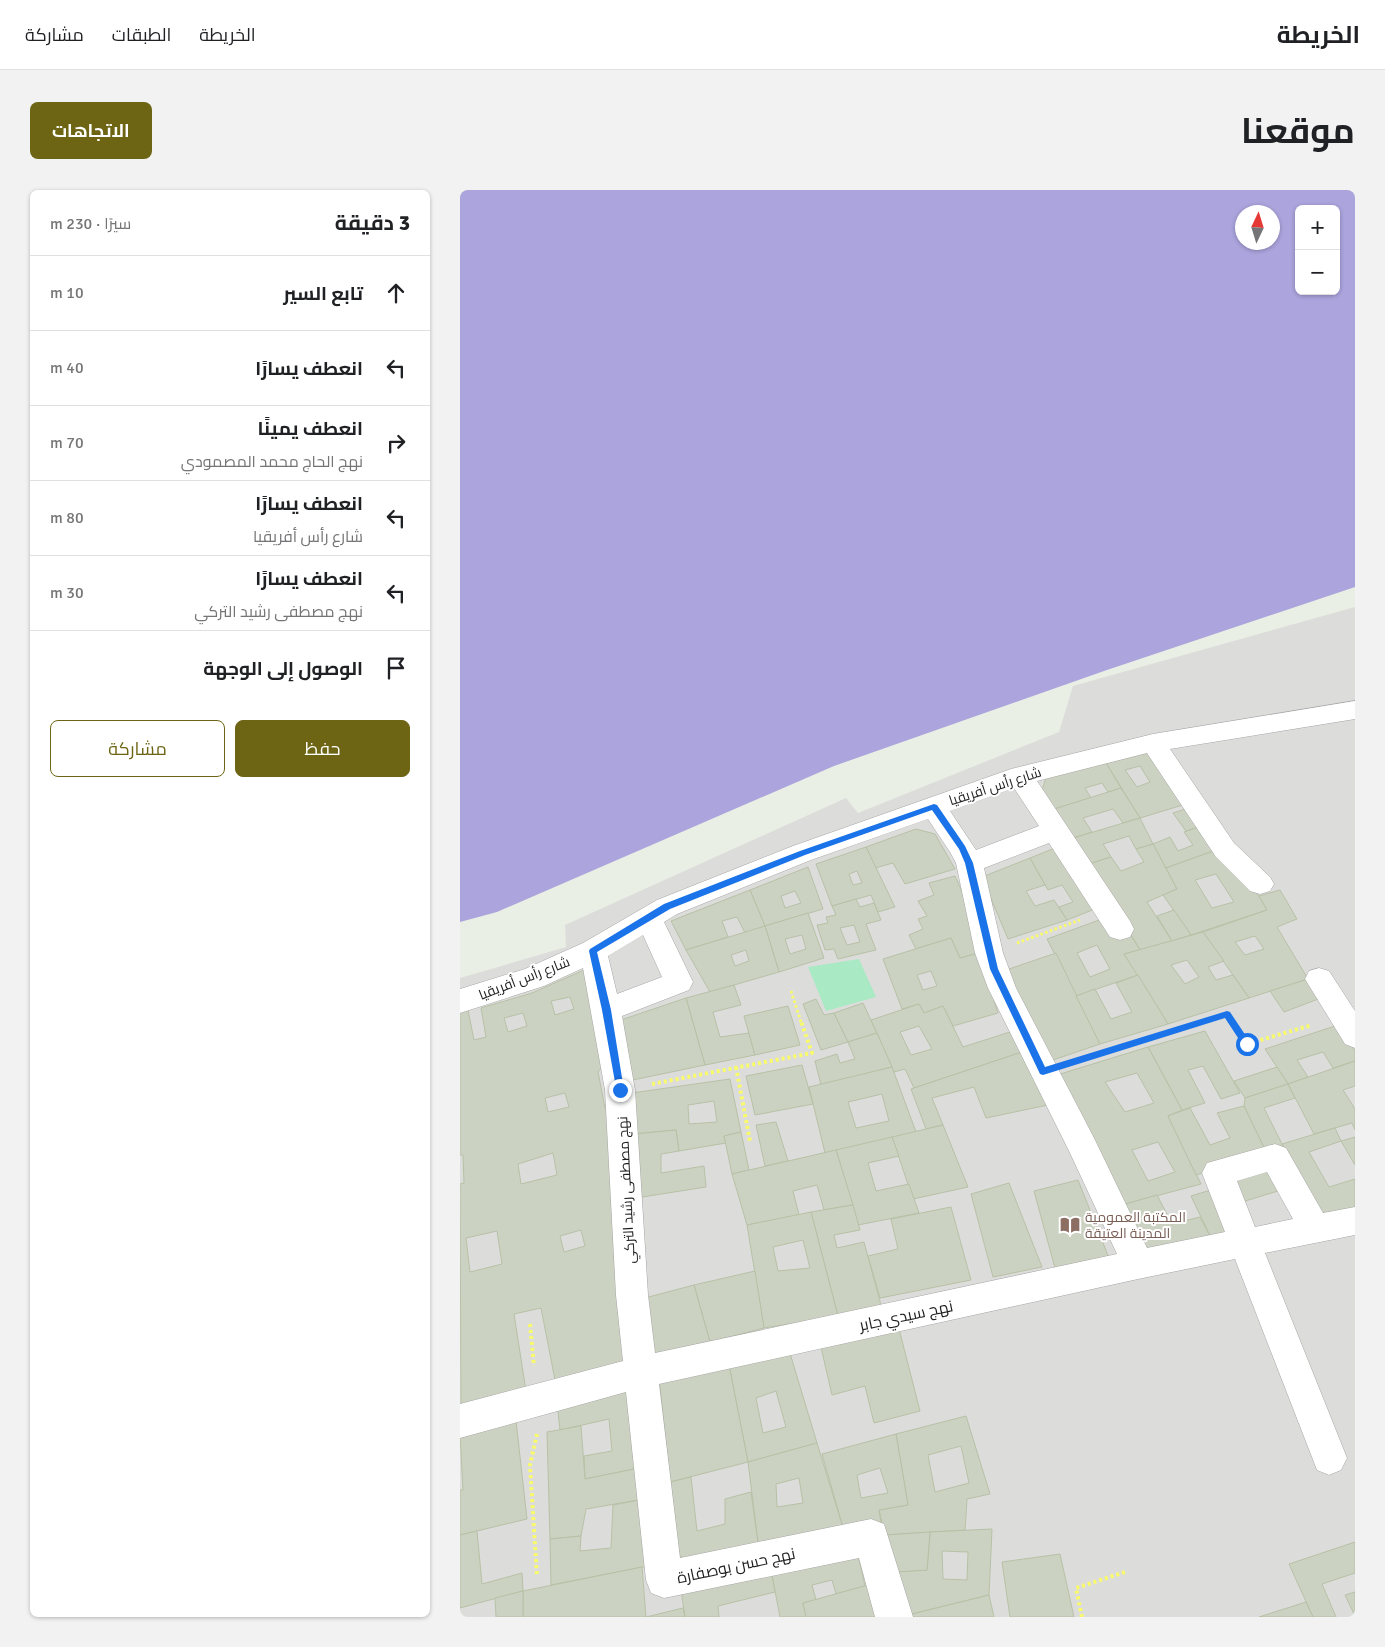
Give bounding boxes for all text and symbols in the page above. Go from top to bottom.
text: الخريطة [1277,20,1360,50]
text: مشاركة [25,24,84,46]
text: الطبقات [112,24,171,46]
text: الخريطة [199,24,256,46]
button: الاتجاهات [30,102,152,159]
text: موقعنا [1241,110,1355,153]
north arrow [1235,205,1280,250]
map controls [1295,205,1340,295]
button: + [1295,205,1340,250]
text: 3 دقيقة [335,210,410,236]
text: سيرًا · 230 m [50,214,131,234]
button: − [1295,250,1340,295]
icon: ahead [382,279,410,307]
text: تابع السير [283,282,363,306]
text: 10 m [50,283,84,303]
icon: left [382,354,410,382]
text: انعطف يسارًا [255,357,363,381]
text: 40 m [50,358,84,378]
text: انعطف يمينًا [258,417,363,441]
icon: right [382,429,410,457]
text: 70 m [50,433,84,453]
text: نهج الحاج محمد المصمودي [181,452,363,472]
text: انعطف يسارًا [255,492,363,516]
icon: left [382,504,410,532]
text: 80 m [50,508,84,528]
text: شارع رأس أفريقيا [253,527,363,547]
text: انعطف يسارًا [255,567,363,591]
icon: left [382,579,410,607]
text: 30 m [50,583,84,603]
text: نهج مصطفى رشيد التركي [194,602,363,622]
icon: arrive [382,654,410,682]
text: الوصول إلى الوجهة [203,657,363,681]
button: مشاركة [50,720,225,777]
button: حفظ [235,720,410,777]
street label: شارع رأس أفريقيا [946,763,1044,809]
street label: شارع رأس أفريقيا [476,952,572,1004]
route start [1236,1033,1259,1056]
route end [609,1079,632,1102]
street label: نهج مصطفى رشيد التركي [614,1116,642,1264]
place label: المكتبة العمومية المدينة العتيقة [1085,1209,1186,1242]
library icon: المكتبة العمومية المدينة العتيقة [1059,1214,1081,1236]
street label: نهج سيدي جابر [856,1296,956,1339]
street label: نهج حسن بوصفارة [675,1544,797,1589]

